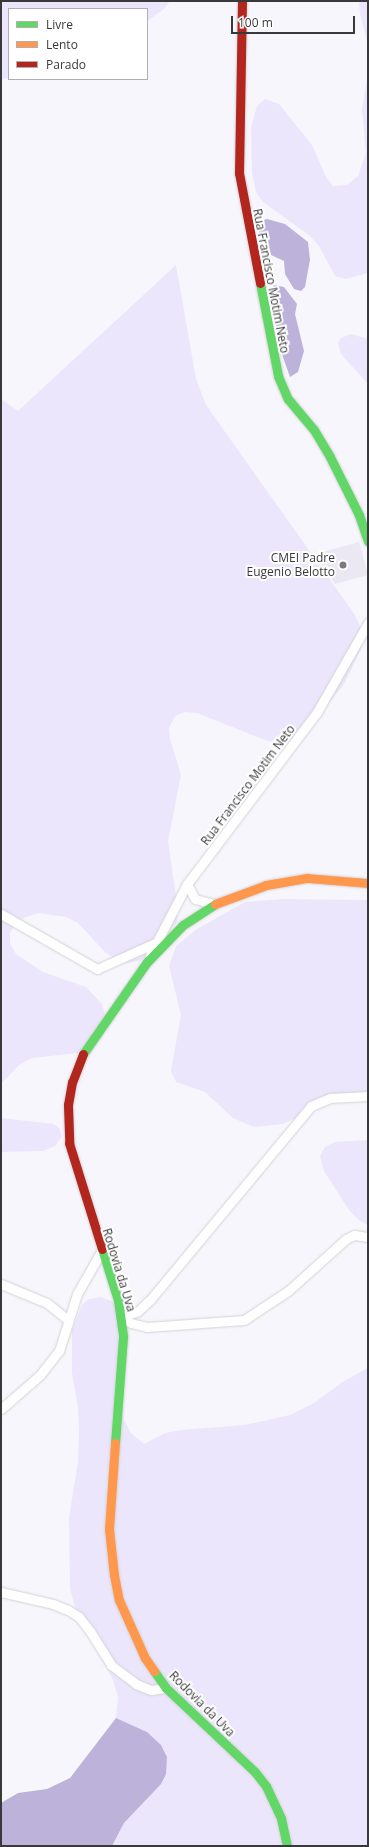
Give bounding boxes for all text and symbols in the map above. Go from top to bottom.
legend [8,8,148,80]
scale bar [233,8,357,34]
text: 100 m [238,14,273,31]
text: Livre [46,16,73,33]
text: Lento [46,36,78,53]
text: Parado [46,56,86,73]
street label: Rua Francisco Motim Neto [250,207,292,355]
place label: CMEI Padre Eugenio Belotto [246,551,335,579]
marker: CMEI Padre Eugenio Belotto [338,560,348,570]
street label: Rua Francisco Motim Neto [198,722,298,848]
street label: Rodovia da Uva [99,1227,139,1313]
street label: Rodovia da Uva [166,1668,238,1740]

